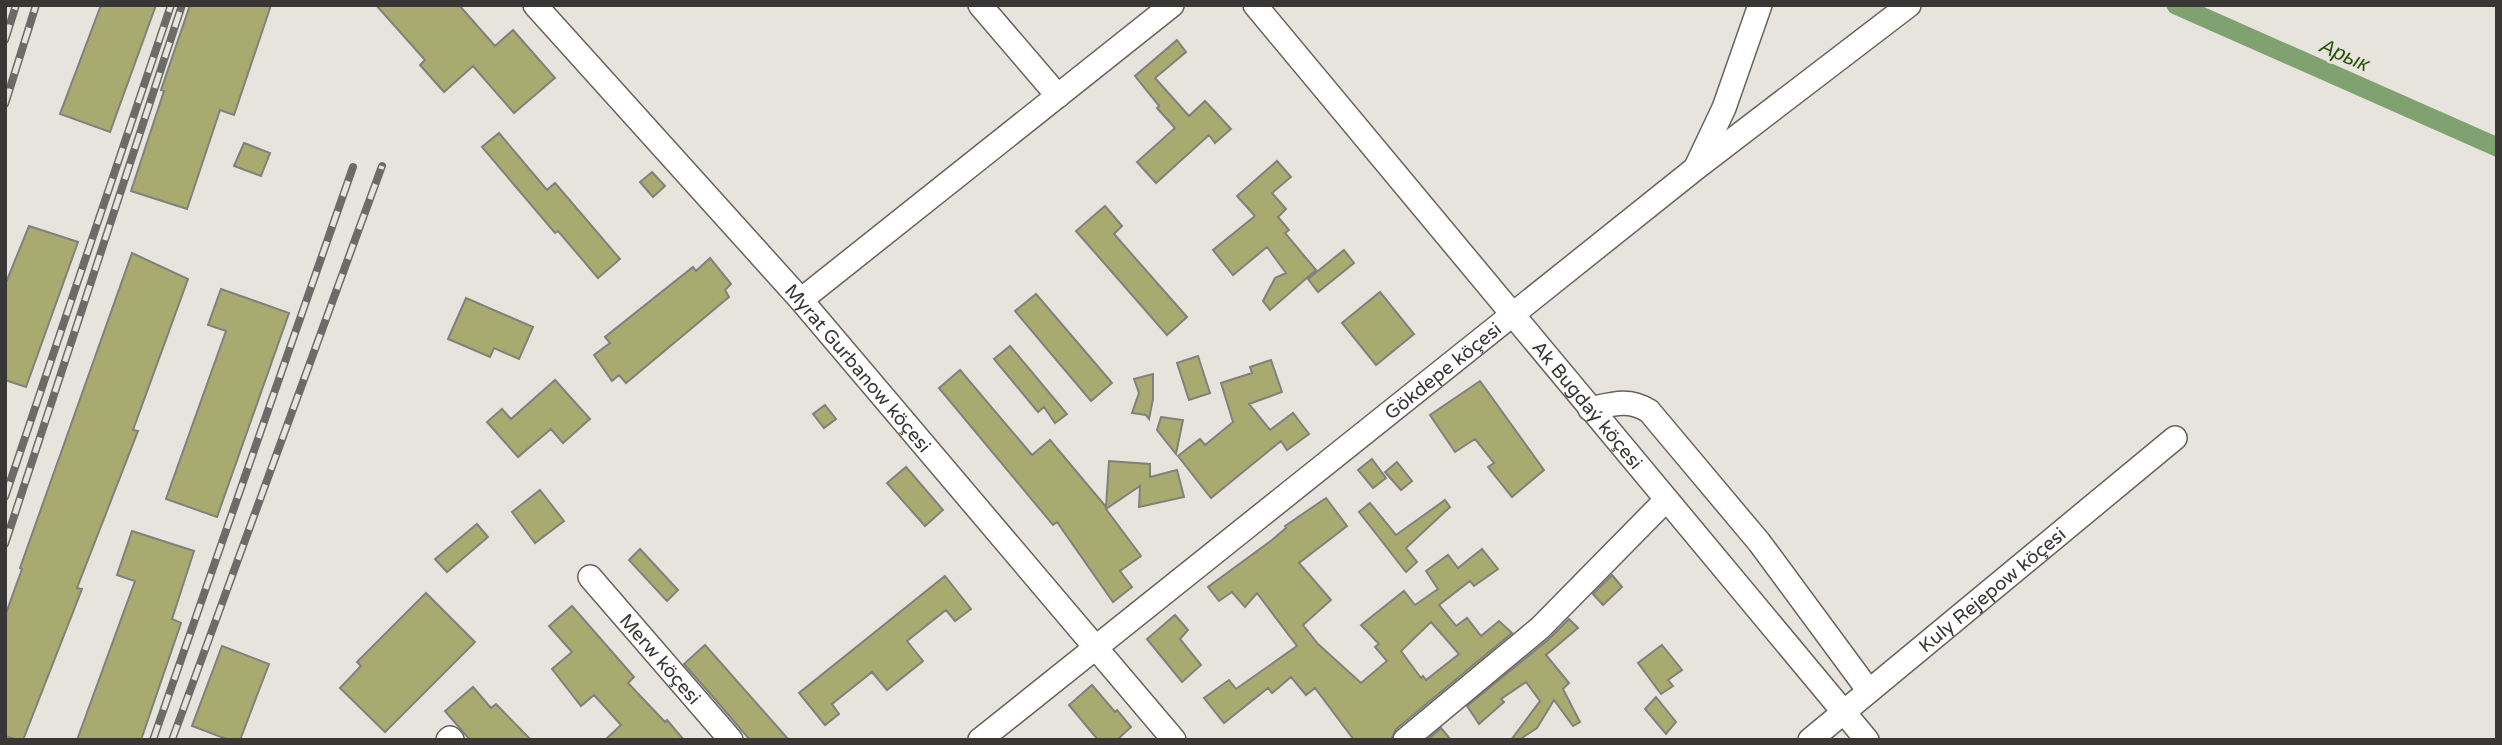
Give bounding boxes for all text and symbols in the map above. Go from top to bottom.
water label: Арык [2315,33,2374,78]
street label: Myrat Gurbanow köçesi [780,280,935,457]
street label: Gökdepe köçesi [1380,318,1506,425]
street label: Ak Bugdaý köçesi [1527,337,1647,474]
street label: Kuly Rejepow köçesi [1915,523,2070,657]
street label: Merw köçesi [615,610,705,709]

